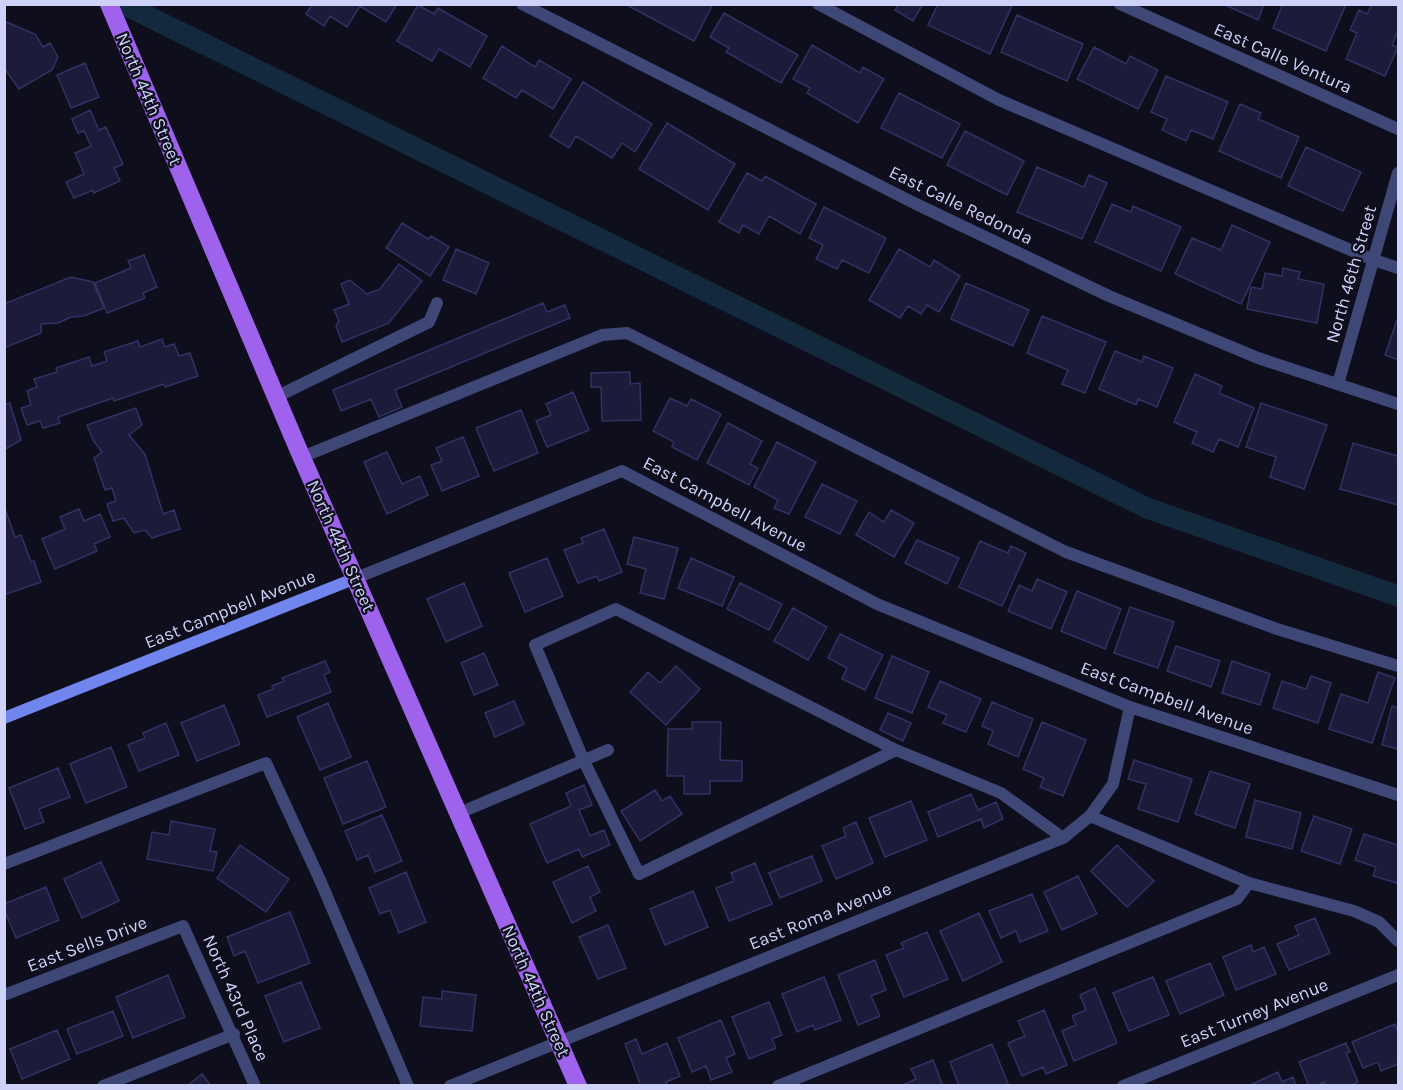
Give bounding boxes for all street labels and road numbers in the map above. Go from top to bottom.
street label: East Calle Ventura [1211,18,1355,98]
street label: North 44th Street [111,29,187,169]
street label: East Calle Redonda [885,161,1037,249]
street label: North 46th Street [1321,202,1381,345]
street label: East Campbell Avenue [639,451,811,557]
street label: North 44th Street [302,477,380,616]
street label: East Campbell Avenue [141,565,319,653]
street label: East Campbell Avenue [1078,656,1256,740]
street label: East Roma Avenue [746,877,894,955]
street label: East Sells Drive [24,911,150,977]
street label: North 44th Street [497,922,575,1061]
street label: North 43rd Place [198,931,274,1065]
street label: East Turney Avenue [1177,973,1331,1053]

